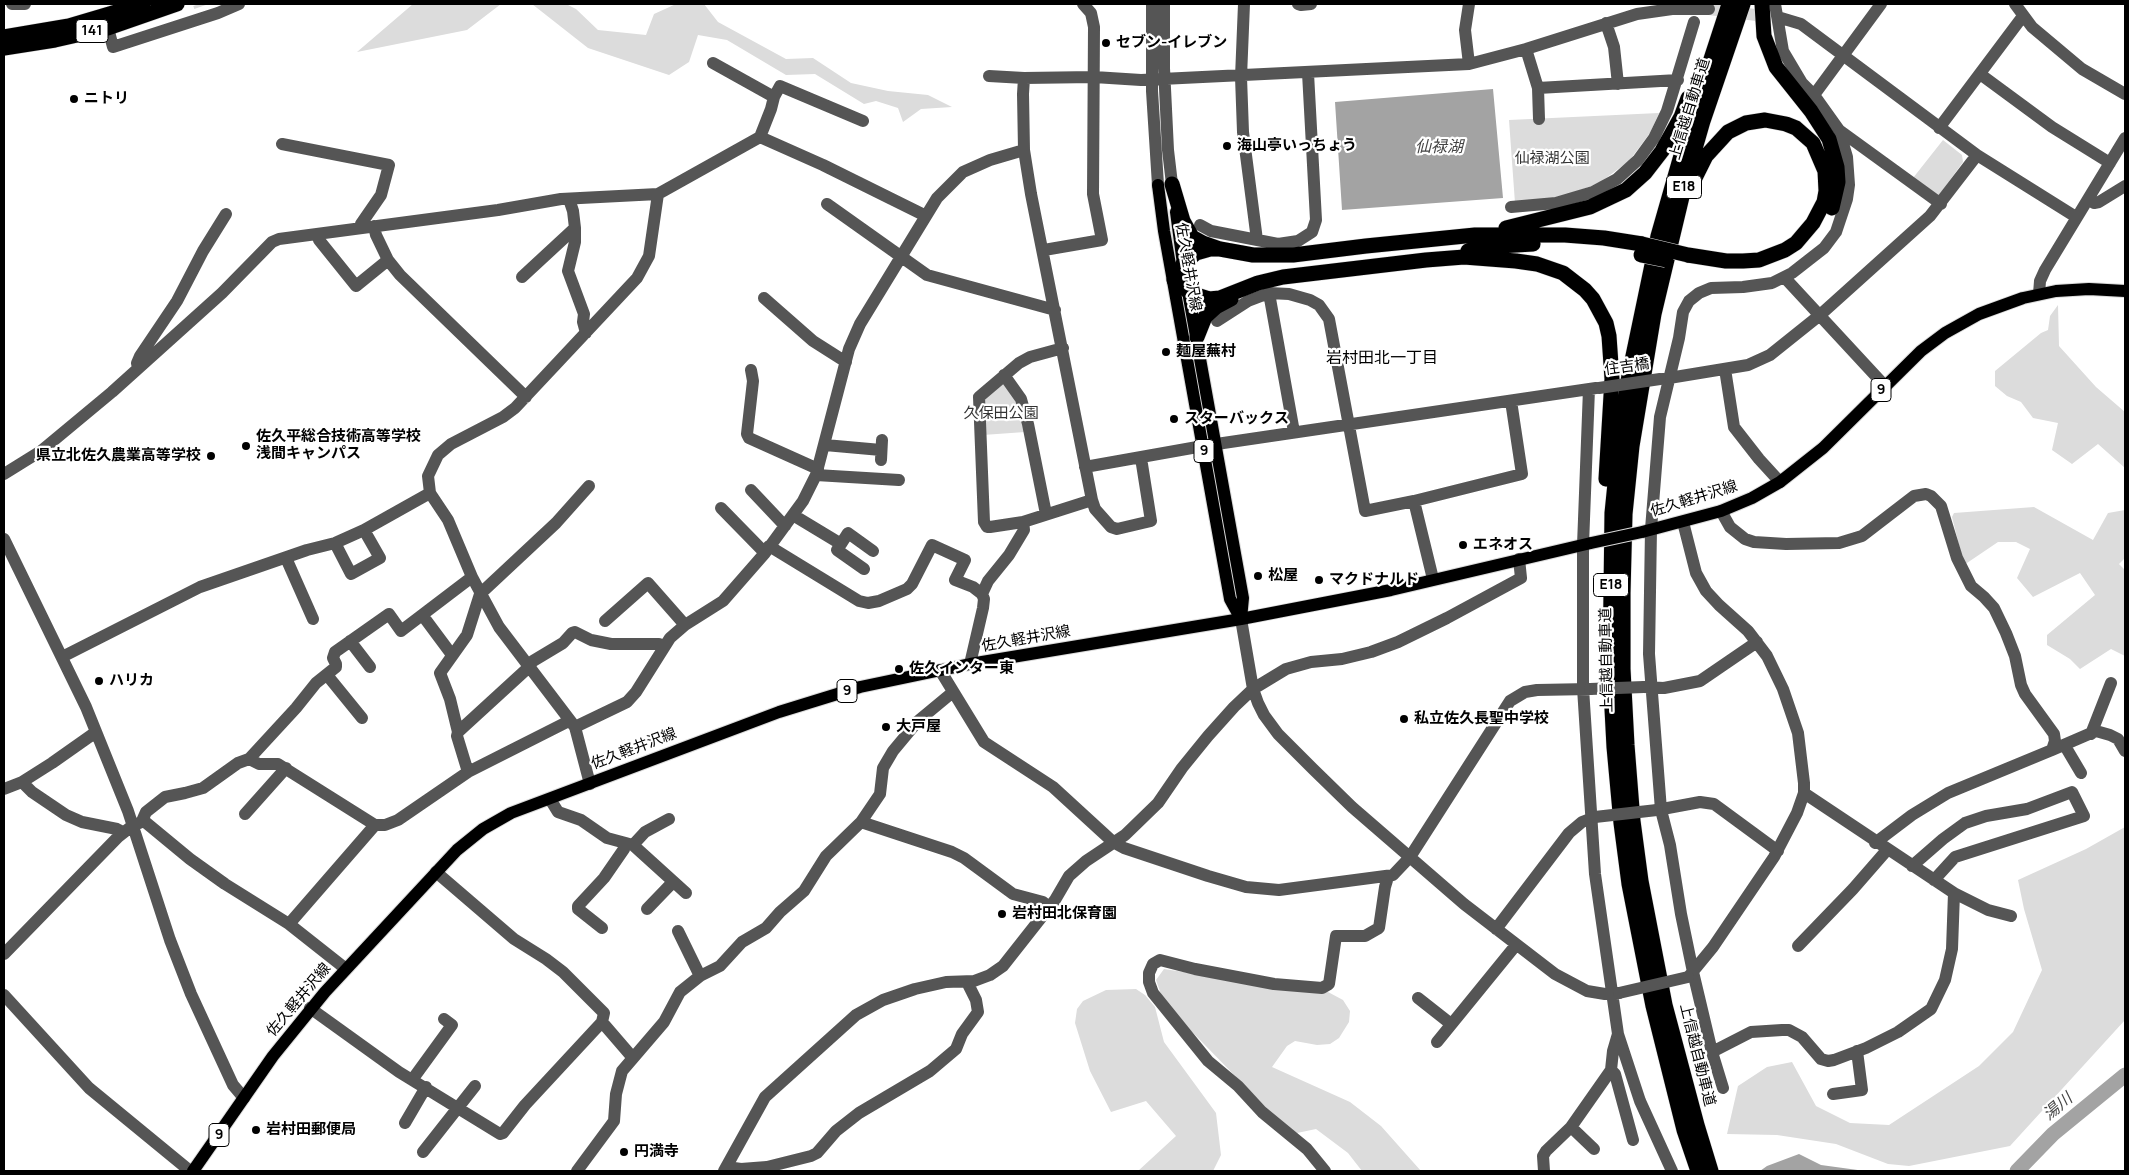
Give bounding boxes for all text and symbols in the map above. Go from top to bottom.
road number: 141 [76,20,108,42]
place label: セブン-イレブン [1116,34,1227,52]
marker: セブン-イレブン [1100,37,1112,49]
street label: 上信越自動車道 [1666,56,1714,162]
place label: ニトリ [84,90,129,108]
marker: ニトリ [68,93,80,105]
place label: 海山亭いっちょう [1237,137,1357,155]
water label: 仙禄湖 [1415,138,1463,158]
marker: 海山亭いっちょう [1221,140,1233,152]
park label: 仙禄湖公園 [1515,150,1589,168]
road number: E18 [1666,176,1702,198]
street label: 佐久軽井沢線 [1171,221,1205,313]
place label: 麺屋蕪村 [1176,343,1236,361]
marker: 麺屋蕪村 [1160,346,1172,358]
district label: 岩村田北一丁目 [1326,349,1438,369]
street label: 住吉橋 [1603,355,1651,379]
road number: 9 [1871,378,1891,402]
park label: 久保田公園 [964,405,1038,423]
place label: スターバックス [1184,410,1289,428]
marker: スターバックス [1168,413,1180,425]
place label: 佐久平総合技術高等学校 浅間キャンパス [256,428,421,463]
marker: 佐久平総合技術高等学校 浅間キャンパス [240,440,252,452]
road number: 9 [1194,440,1214,462]
place label: 県立北佐久農業高等学校 [36,447,201,465]
marker: 県立北佐久農業高等学校 [205,450,217,462]
street label: 佐久軽井沢線 [1648,477,1740,521]
place label: エネオス [1473,536,1533,554]
marker: エネオス [1457,539,1469,551]
place label: 松屋 [1268,567,1298,585]
marker: 松屋 [1252,570,1264,582]
place label: マクドナルド [1329,571,1419,589]
marker: マクドナルド [1313,574,1325,586]
road number: E18 [1594,574,1628,596]
street label: 上信越自動車道 [1597,607,1617,713]
street label: 佐久軽井沢線 [980,622,1072,656]
place label: 佐久インター東 [909,660,1014,678]
marker: 佐久インター東 [893,663,905,675]
place label: ハリカ [109,672,154,690]
marker: ハリカ [93,675,105,687]
road number: 9 [837,679,857,702]
place label: 私立佐久長聖中学校 [1414,710,1549,728]
marker: 私立佐久長聖中学校 [1398,713,1410,725]
place label: 大戸屋 [896,718,941,736]
marker: 大戸屋 [880,721,892,733]
street label: 佐久軽井沢線 [589,724,679,774]
place label: 岩村田北保育園 [1012,905,1117,923]
marker: 岩村田北保育園 [996,908,1008,920]
street label: 佐久軽井沢線 [263,960,335,1040]
street label: 上信越自動車道 [1676,1002,1718,1108]
water label: 湯川 [2040,1089,2076,1125]
place label: 岩村田郵便局 [266,1121,356,1139]
road number: 9 [209,1124,229,1146]
marker: 岩村田郵便局 [250,1124,262,1136]
place label: 円満寺 [634,1143,679,1161]
marker: 円満寺 [618,1146,630,1158]

